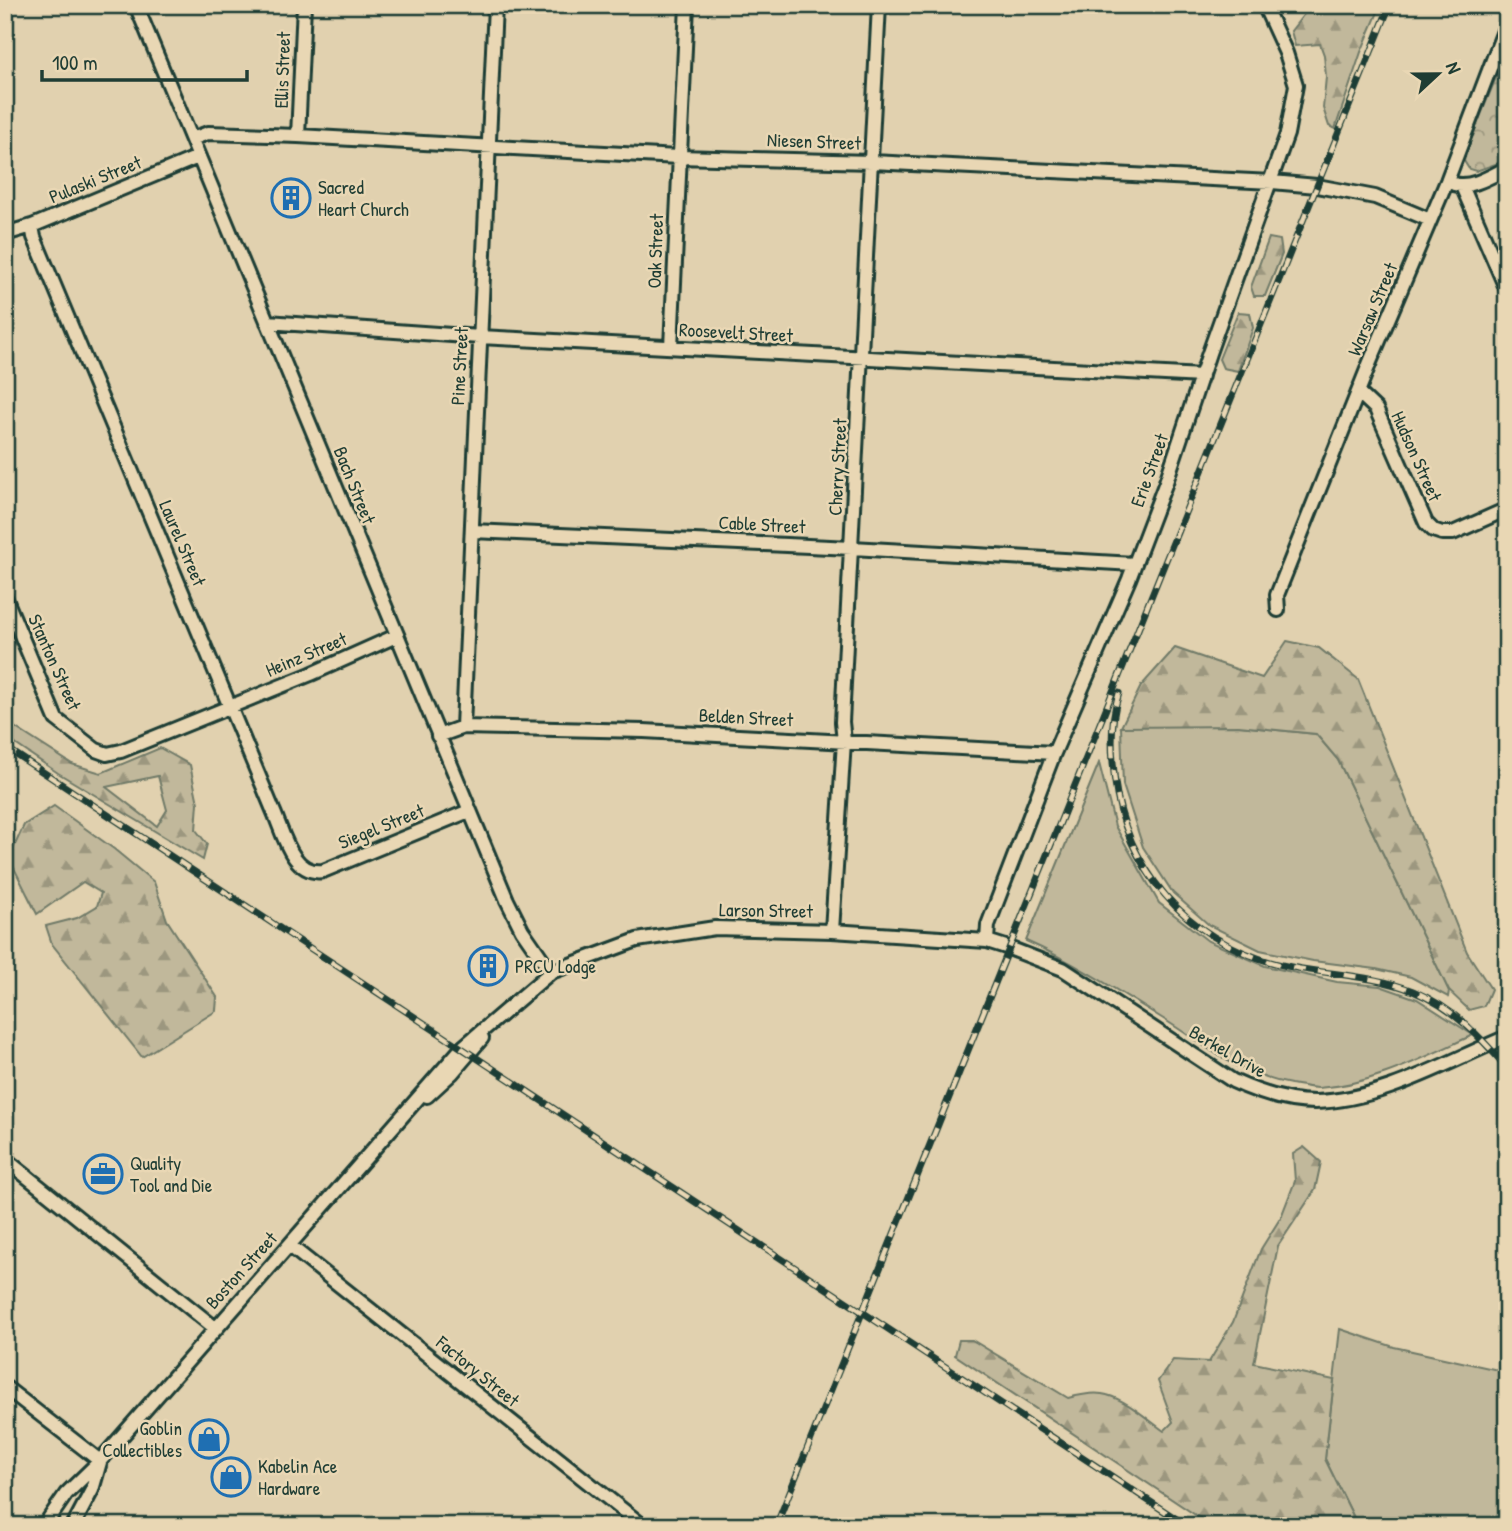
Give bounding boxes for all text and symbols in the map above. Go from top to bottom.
street label: Ellis Street [268,31,296,109]
scale bar [42,38,247,82]
north arrow [1404,38,1474,108]
text: 100 m [52,48,98,77]
text: N [1440,58,1468,77]
street label: Niesen Street [767,126,862,156]
street label: Pulaski Street [45,149,145,209]
place label: Sacred Heart Church [318,174,409,222]
building icon: Sacred Heart Church [270,177,312,219]
street label: Oak Street [641,213,669,289]
street label: Warsaw Street [1341,258,1403,359]
street label: Roosevelt Street [678,316,794,348]
street label: Pine Street [444,326,474,406]
street label: Hudson Street [1386,407,1449,506]
street label: Cherry Street [821,417,853,516]
street label: Erie Street [1124,429,1174,510]
street label: Bach Street [328,443,382,528]
street label: Laurel Street [153,496,213,590]
street label: Cable Street [718,509,807,539]
street label: Stanton Street [22,610,88,715]
street label: Heinz Street [261,625,351,683]
street label: Belden Street [698,702,794,732]
street label: Siegel Street [334,797,428,855]
street label: Larson Street [719,896,814,924]
building icon: PRCU Lodge [467,945,509,987]
place label: PRCU Lodge [515,953,597,979]
street label: Berkel Drive [1185,1018,1272,1084]
place label: Quality Tool and Die [130,1150,213,1198]
office icon: Quality Tool and Die [82,1153,124,1195]
street label: Boston Street [199,1225,283,1314]
street label: Factory Street [430,1329,525,1413]
place label: Goblin Collectibles [102,1415,182,1463]
shop icon: Goblin Collectibles [188,1418,230,1460]
place label: Kabelin Ace Hardware [258,1453,338,1501]
shop icon: Kabelin Ace Hardware [210,1456,252,1498]

